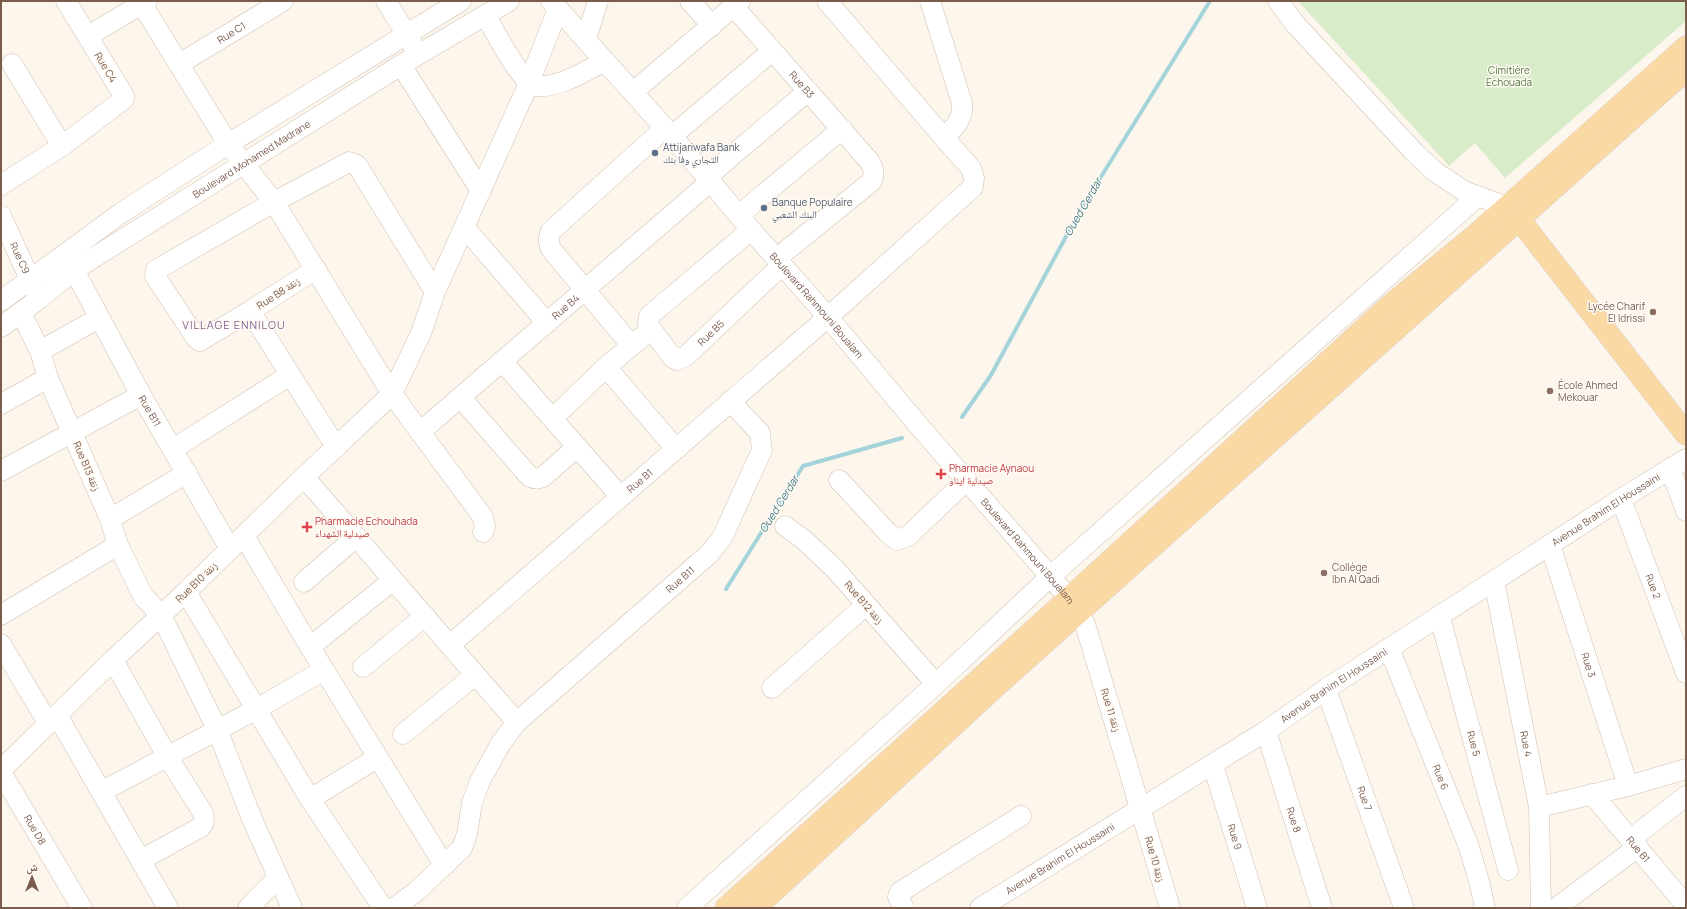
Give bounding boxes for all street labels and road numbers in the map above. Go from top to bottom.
street label: Rue C1 [214,18,248,46]
street label: Rue C4 [92,49,121,85]
street label: Rue B3 [786,68,818,101]
street label: Boulevard Mohamed Madrane [190,117,313,201]
street label: Rue C9 [7,240,34,276]
street label: Boulevard Rahmouni Boualam [767,249,867,361]
street label: Rue B8 زنقة [254,274,302,312]
street label: Rue B4 [549,291,582,322]
street label: Rue B5 [694,316,727,349]
street label: Rue B11 [136,392,165,429]
street label: Rue B13 زنقة [70,439,104,493]
street label: Rue B1 [624,465,656,496]
street label: Avenue Brahim El Houssaini [1549,470,1662,549]
street label: Boulevard Rahmouni Boualam [978,495,1078,606]
street label: Rue B10 زنقة [172,558,220,606]
street label: Rue B11 [663,563,697,596]
street label: Rue 2 [1642,572,1665,601]
street label: Rue B12 زنقة [841,577,887,627]
street label: Avenue Brahim El Houssaini [1277,645,1390,726]
street label: Rue 3 [1578,651,1599,679]
street label: Rue 11 زنقة [1098,686,1124,734]
street label: Rue 5 [1464,729,1484,758]
street label: Rue 4 [1517,730,1536,758]
street label: Rue 6 [1429,762,1452,792]
street label: Rue 7 [1354,784,1376,812]
street label: Rue 8 [1283,805,1305,834]
street label: Rue D8 [21,812,50,847]
street label: Avenue Brahim El Houssaini [1003,819,1117,898]
street label: Rue 9 [1224,822,1246,851]
street label: Rue B1 [1623,833,1654,865]
street label: Rue 10 زنقة [1142,834,1168,884]

